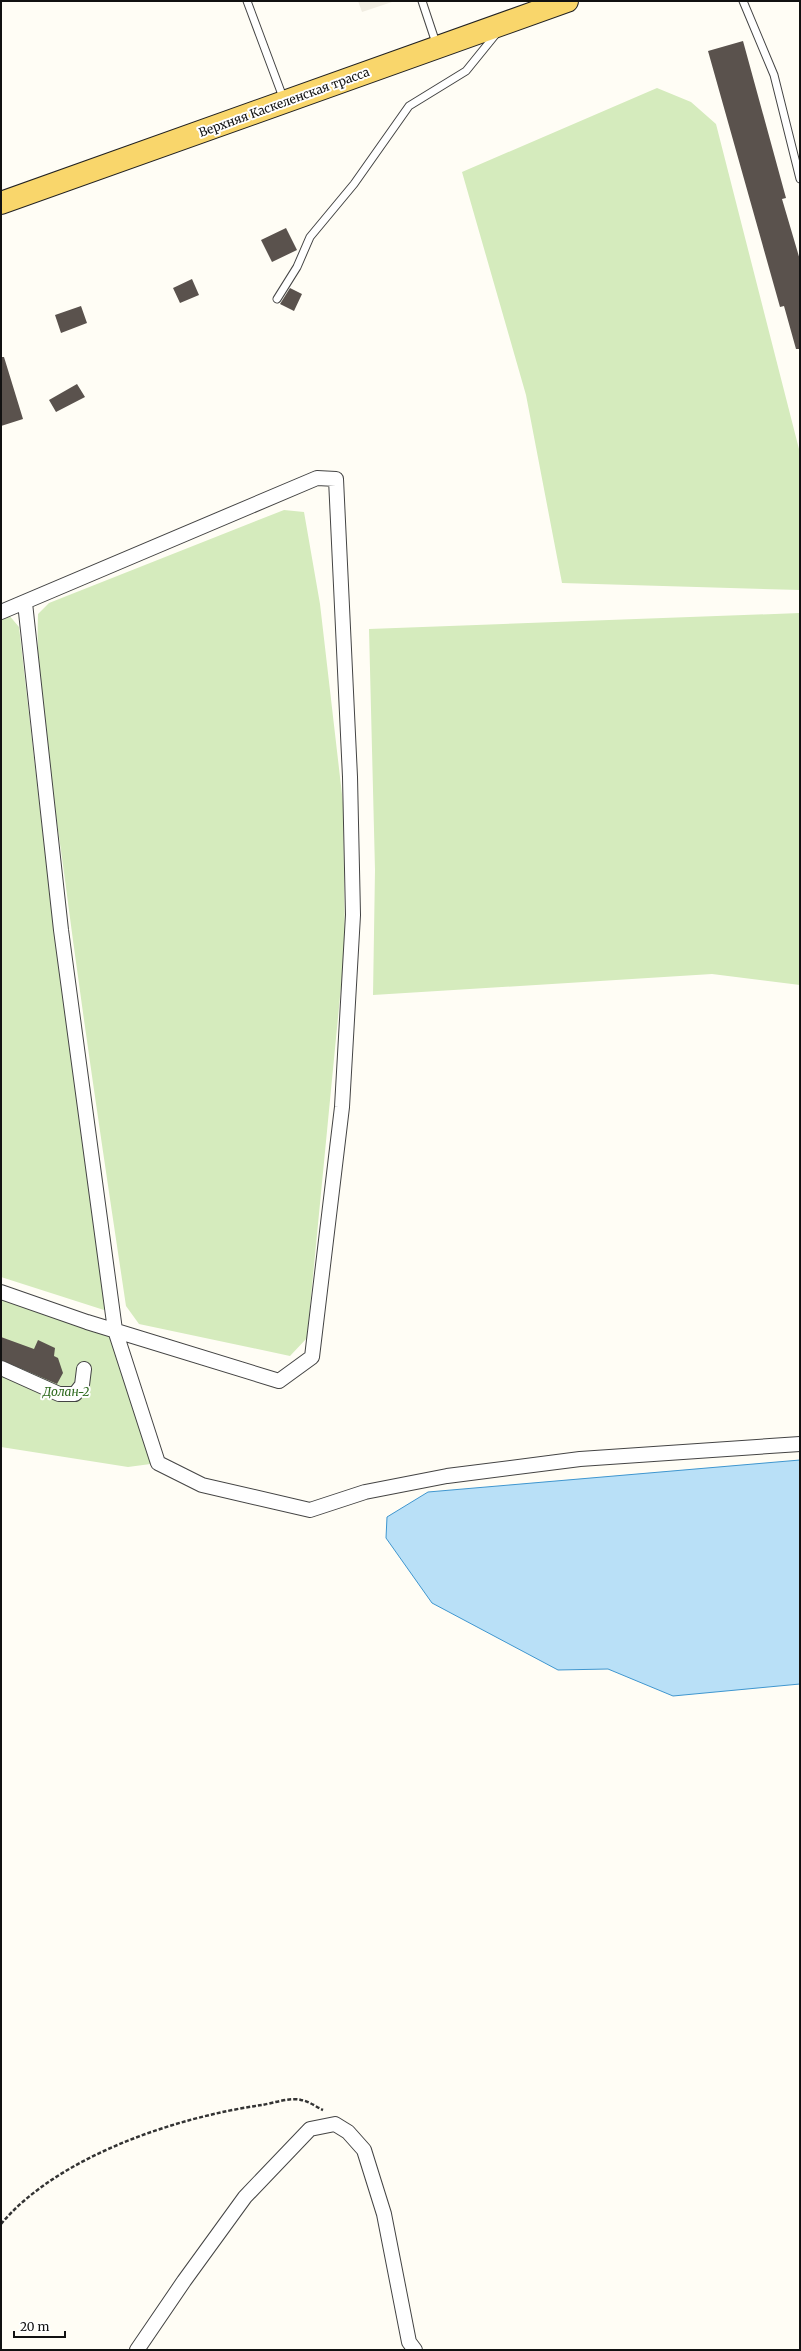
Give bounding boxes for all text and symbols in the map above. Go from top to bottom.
street label: Верхняя Каскеленская трасса [197,64,372,140]
park label: Долан-2 [42,1384,89,1399]
scale bar [14,2313,65,2339]
text: 20 m [20,2319,49,2334]

